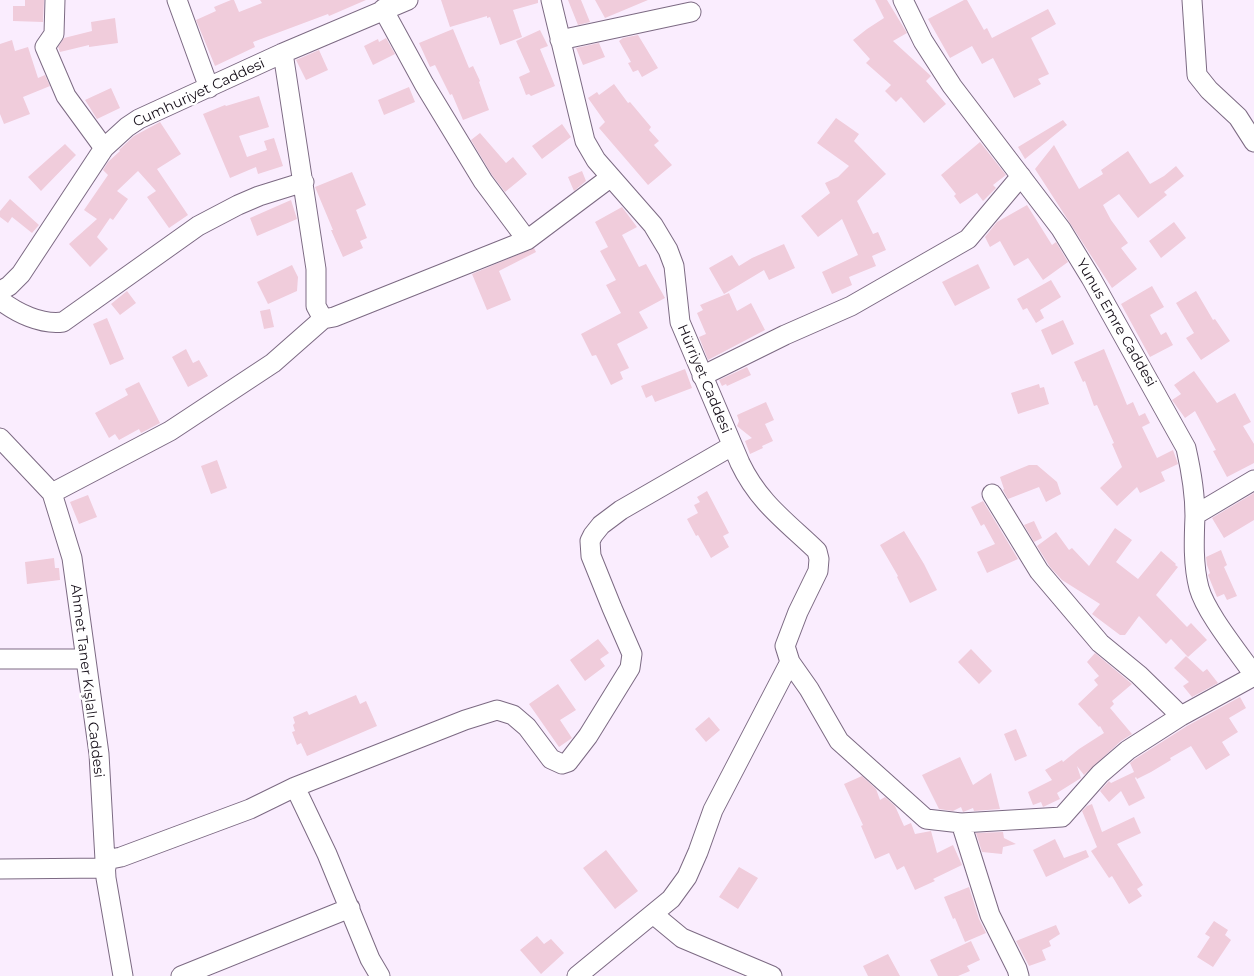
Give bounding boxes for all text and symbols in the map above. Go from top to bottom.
street label: Cumhuriyet Caddesi [131,55,267,131]
street label: Yunus Emre Caddesi [1072,256,1160,390]
street label: Hürriyet Caddesi [673,322,735,436]
street label: Ahmet Taner Kışlalı Caddesi [67,583,107,779]

